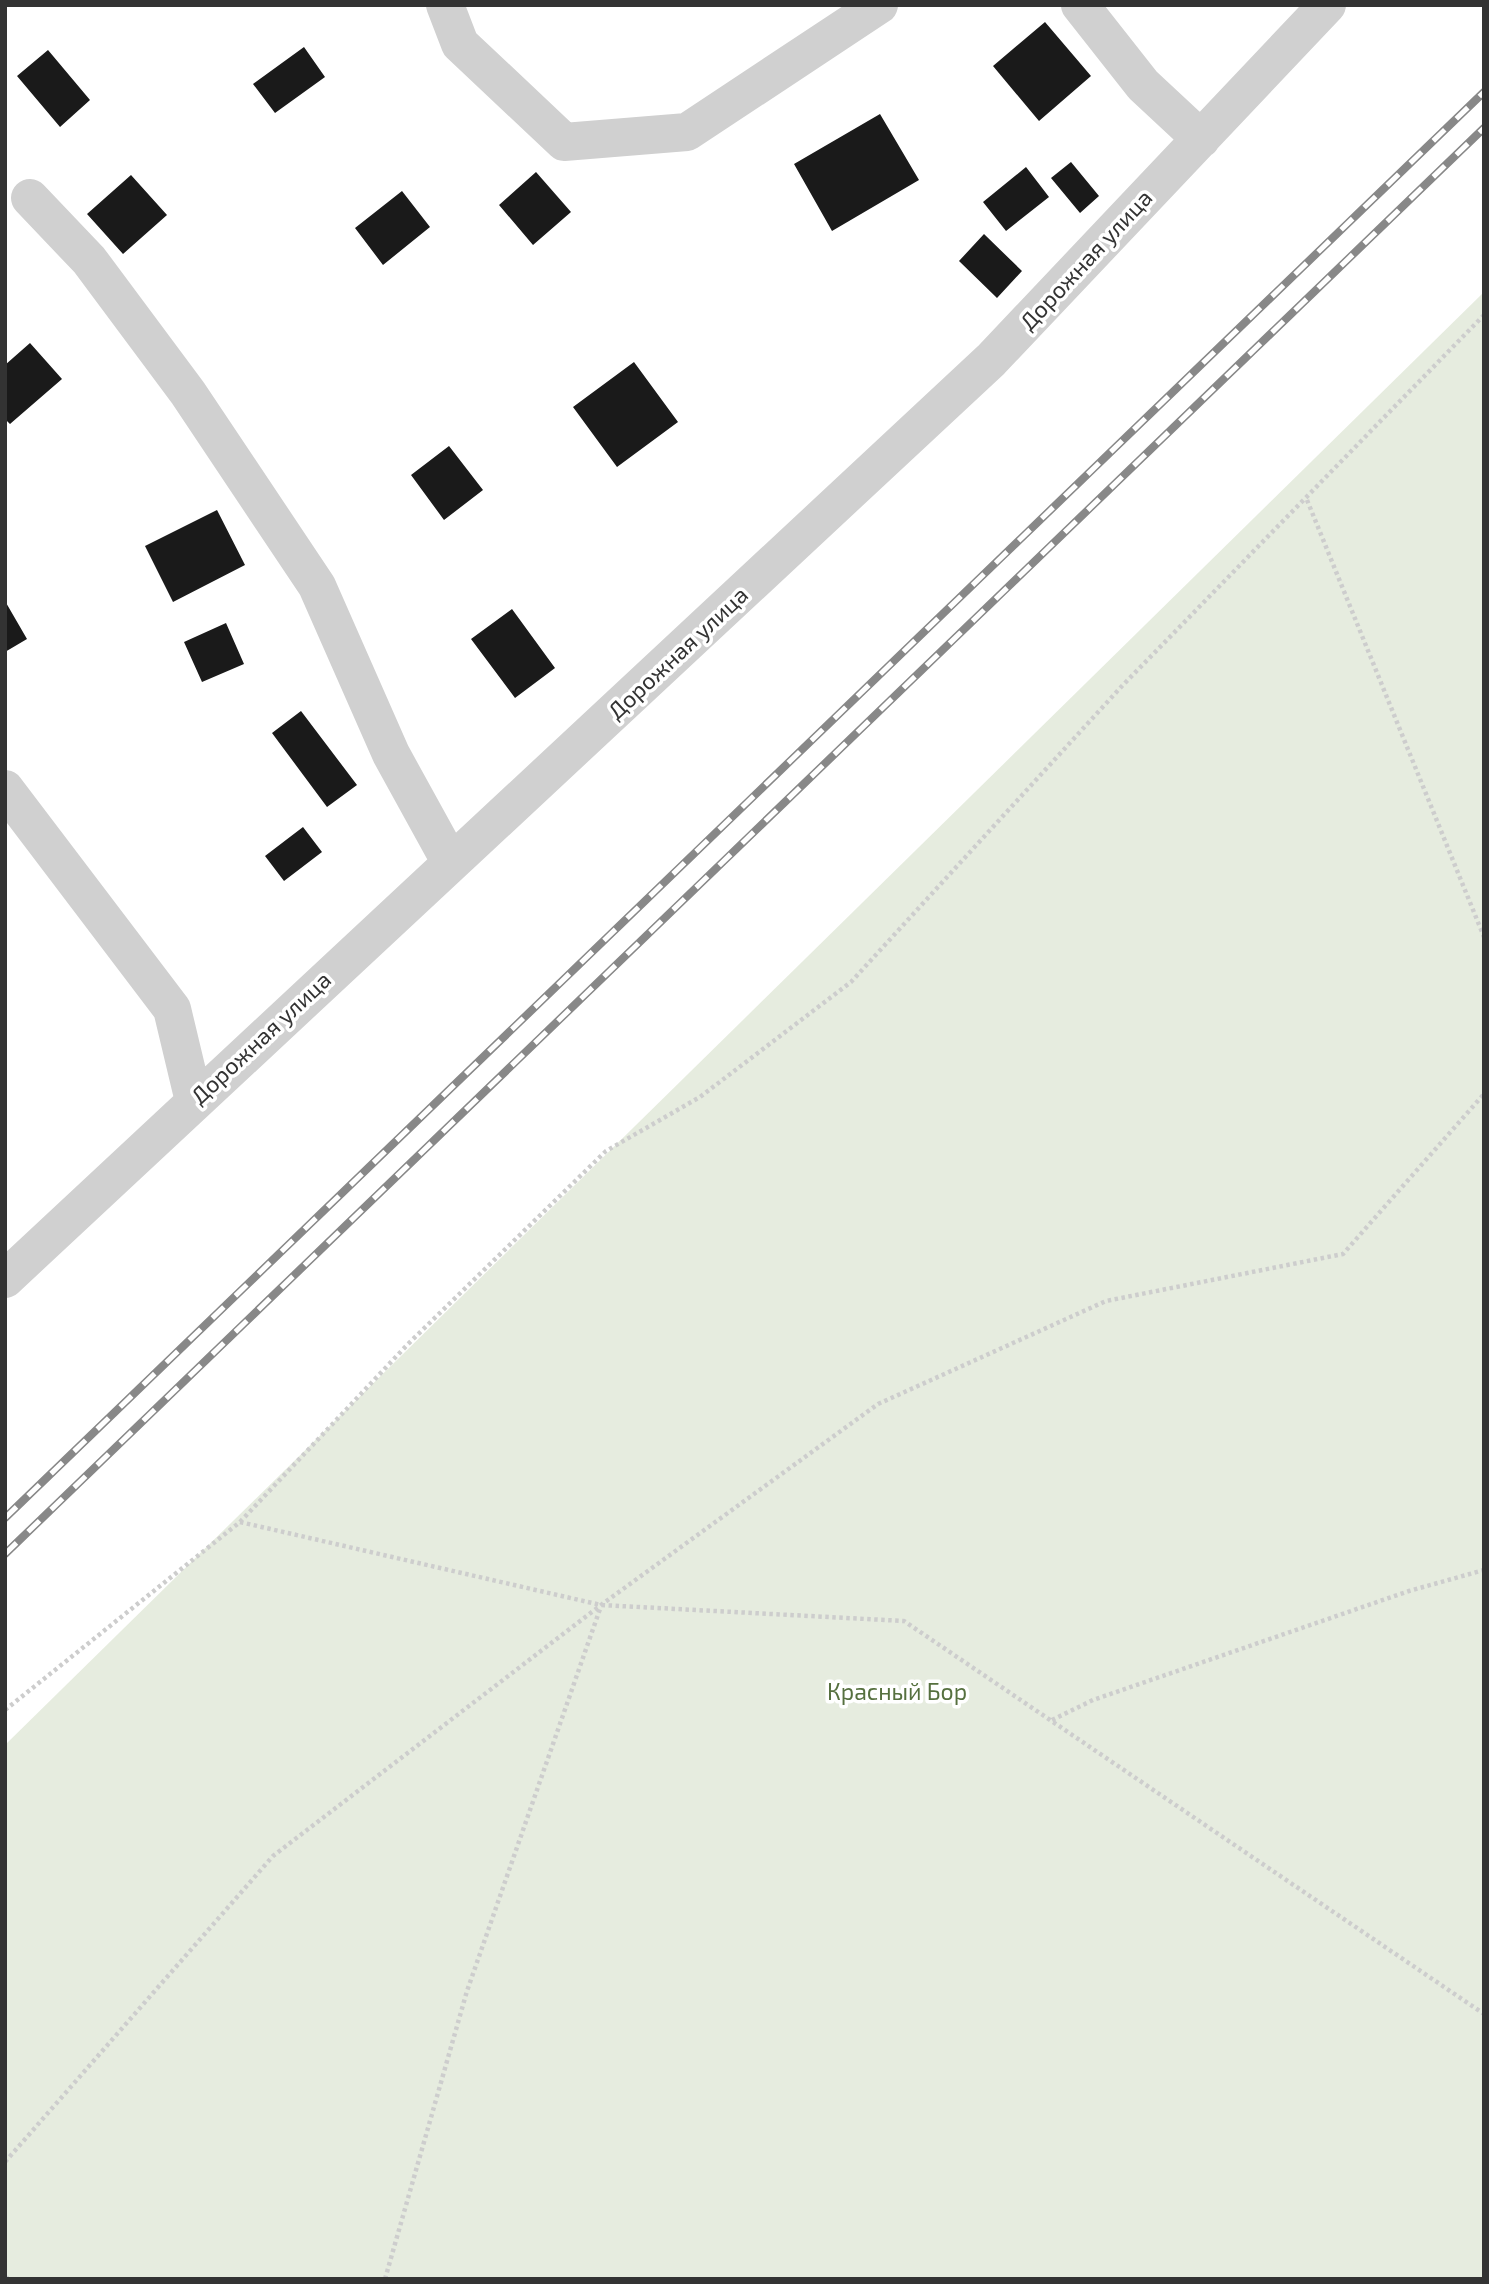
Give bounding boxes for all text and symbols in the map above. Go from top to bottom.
street label: Дорожная улица [1013,183,1158,336]
street label: Дорожная улица [601,580,754,725]
street label: Дорожная улица [184,965,337,1110]
park label: Красный Бор [827,1677,967,1705]

